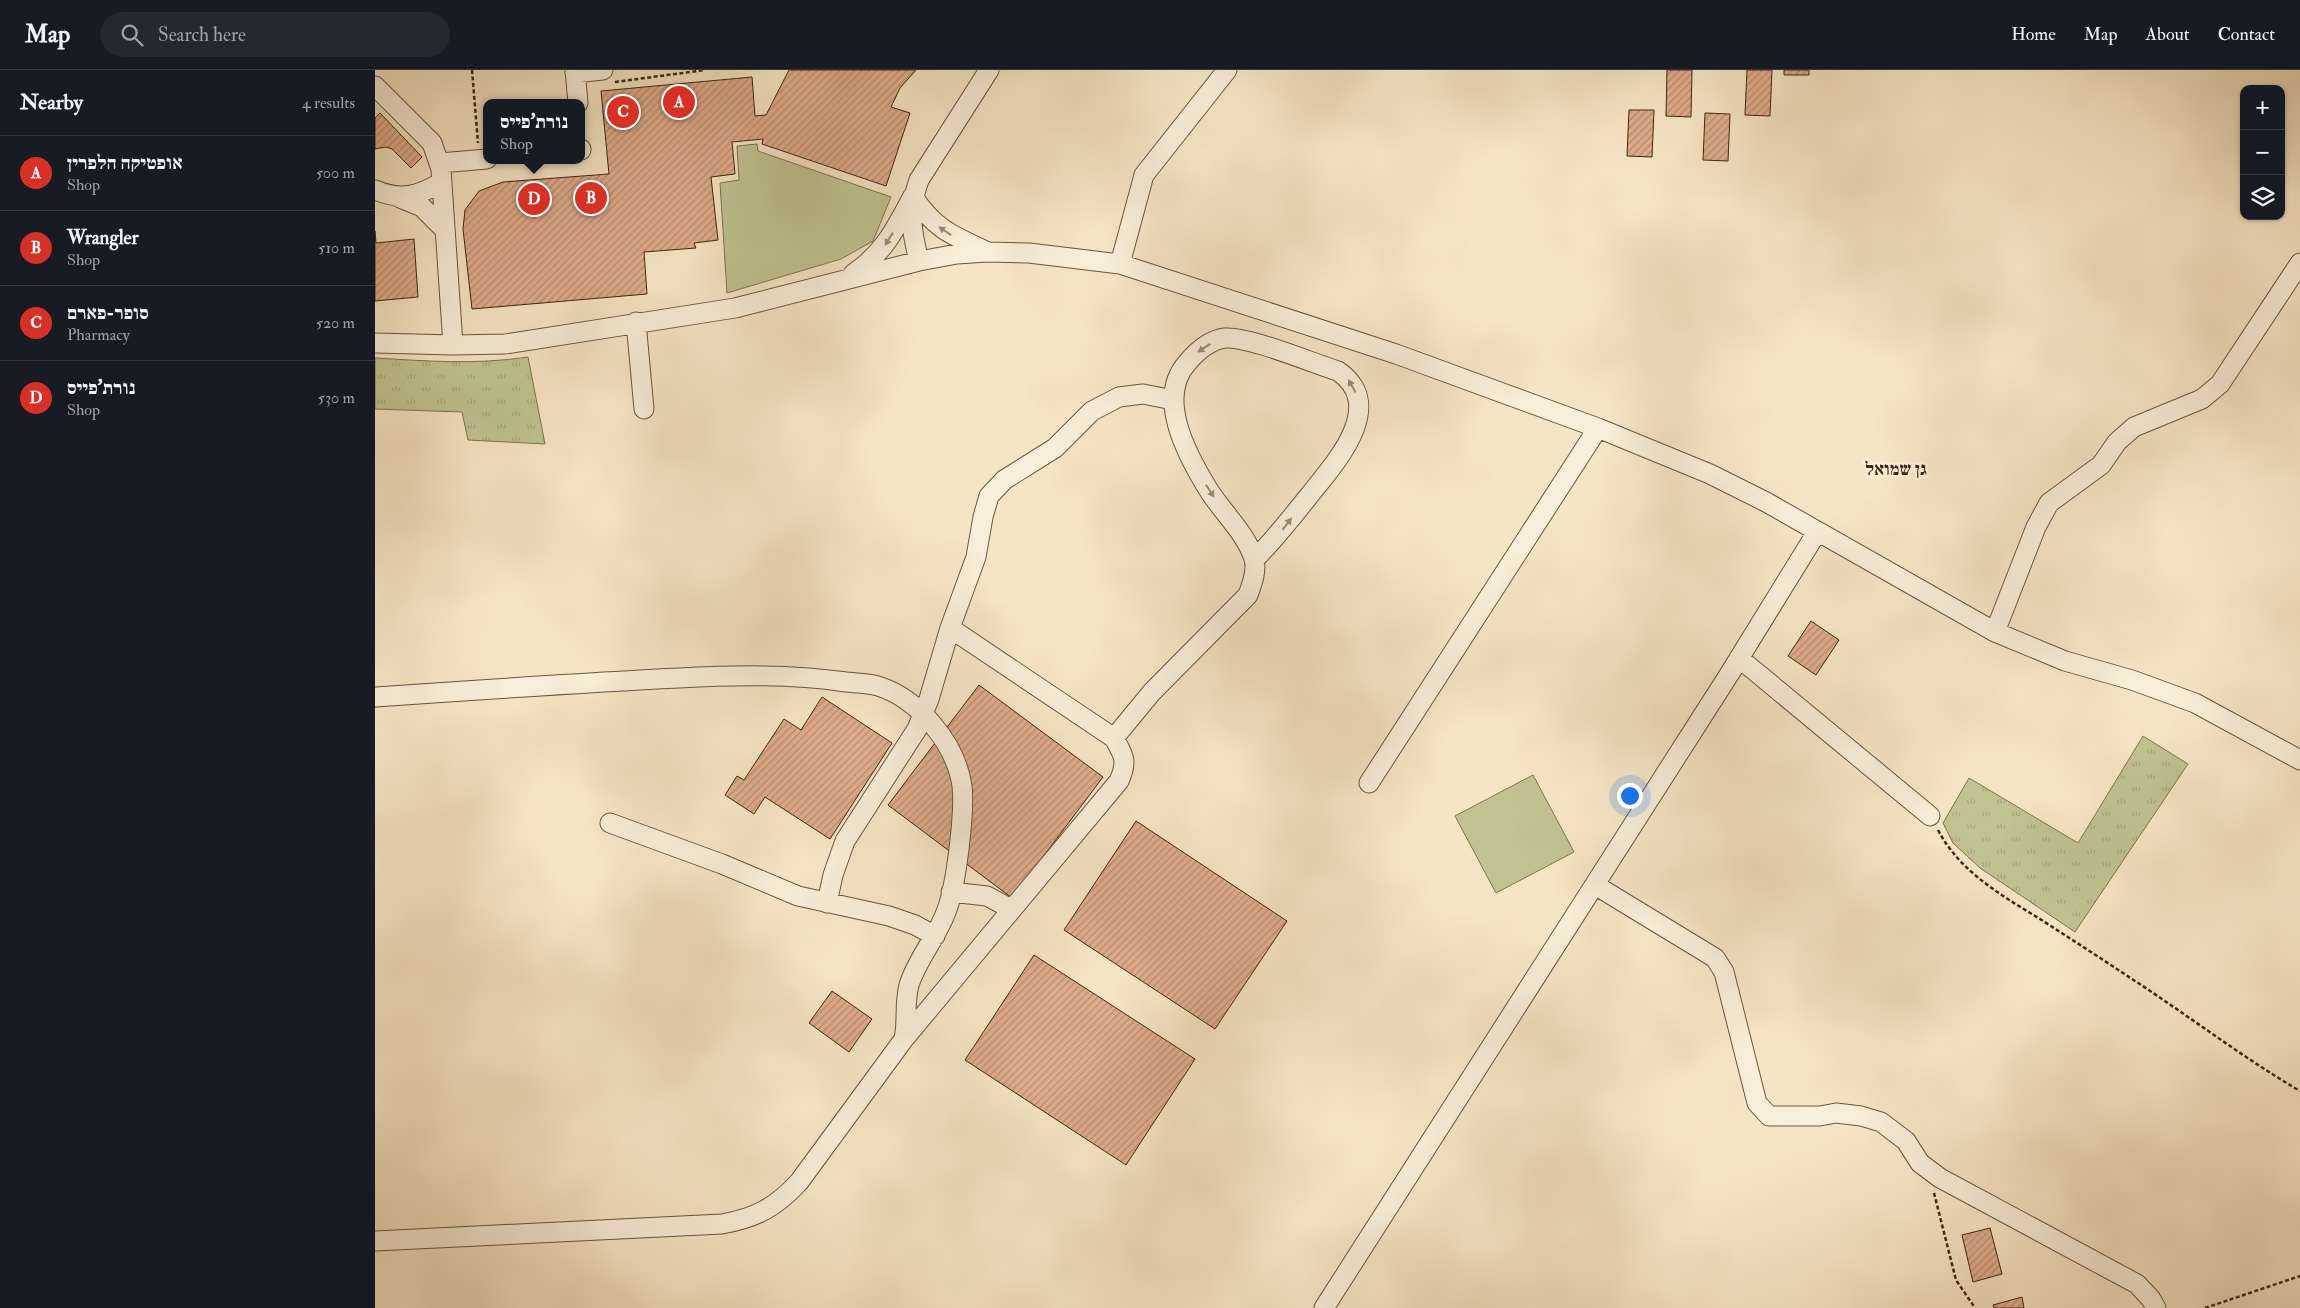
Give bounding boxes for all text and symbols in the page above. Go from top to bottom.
search box [100,12,450,57]
text: Map [25,19,70,50]
icon: search [118,21,146,49]
text: Search here [158,23,246,47]
text: Home [2011,23,2056,46]
text: Map [2084,23,2118,46]
text: About [2146,23,2190,46]
text: Contact [2218,23,2275,46]
pin: A [663,83,695,121]
map controls [2240,85,2285,220]
button: + [2240,85,2285,130]
text: Nearby [20,89,83,116]
text: 4 results [302,93,355,113]
pin: C [607,93,639,131]
popup [483,99,585,164]
text: נורת'פייס [500,110,568,134]
button: − [2240,130,2285,175]
text: Shop [500,134,533,154]
text: אופטיקה הלפרין [67,151,183,175]
text: A [31,163,41,183]
text: 500 m [316,163,355,183]
text: Shop [67,175,100,195]
button: layers [2240,175,2285,220]
pin: B [575,179,607,217]
pin: D [518,180,550,218]
text: Wrangler [67,226,139,250]
one-way arrow [938,226,952,235]
one-way arrow [885,232,894,245]
text: B [31,238,41,258]
text: 510 m [318,238,355,258]
text: Shop [67,250,100,270]
text: סופר-פארם [67,301,149,325]
text: C [30,313,42,333]
text: 520 m [316,313,355,333]
text: Pharmacy [67,325,130,345]
one-way arrow [1197,343,1211,353]
text: נורת'פייס [67,376,135,400]
one-way arrow [1348,378,1356,393]
text: D [29,388,43,408]
text: 530 m [318,388,355,408]
text: Shop [67,400,100,420]
district label: גן שמואל [1865,458,1927,481]
one-way arrow [1205,485,1215,498]
one-way arrow [1282,518,1293,531]
your location [1617,783,1643,809]

